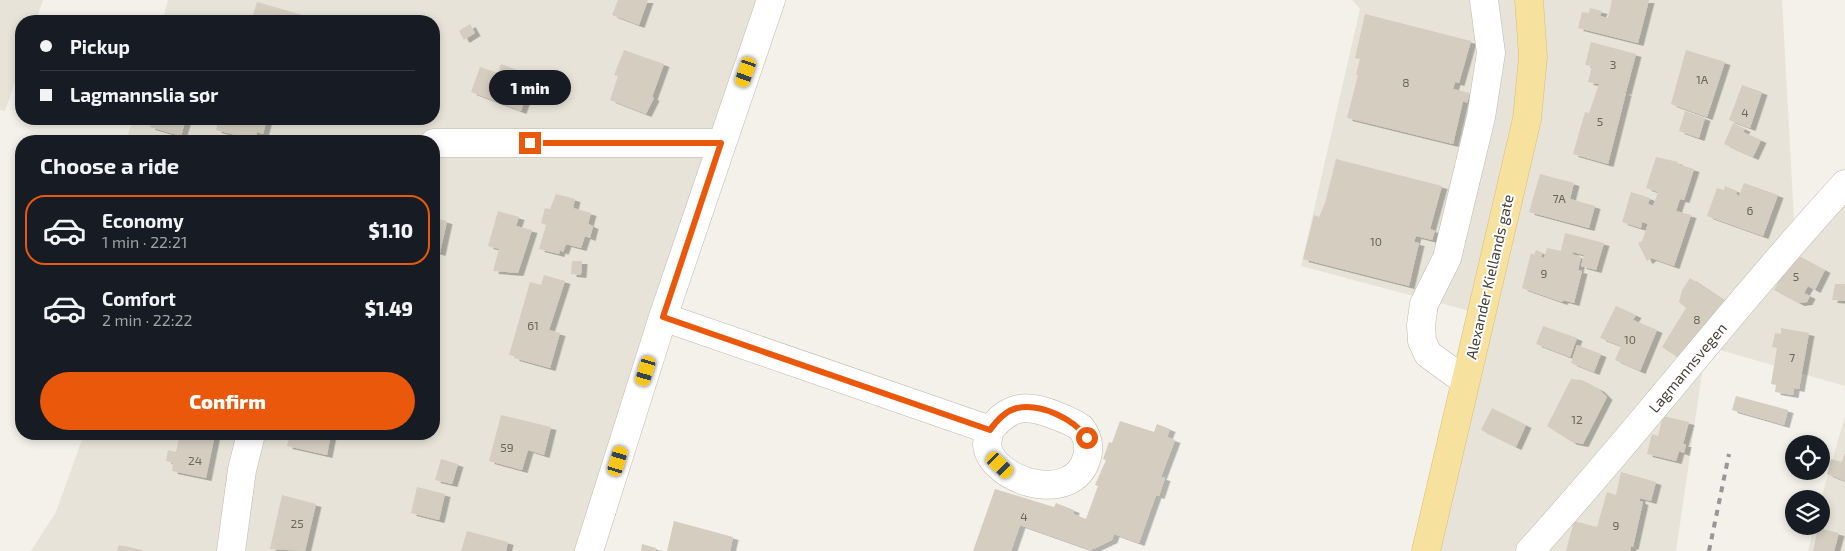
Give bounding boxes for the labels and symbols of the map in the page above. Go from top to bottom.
car [734,55,757,89]
house number: 3 [1610,57,1616,71]
callout: 1 min [489,70,571,106]
house number: 1A [1696,72,1709,86]
house number: 8 [1402,75,1410,89]
house number: 4 [1741,105,1749,119]
house number: 5 [1597,114,1603,128]
route end [519,132,541,154]
house number: 7A [1552,191,1566,205]
street label: Alexander Kiellands gate [1461,193,1517,361]
house number: 6 [1747,203,1754,217]
house number: 10 [1370,234,1382,248]
house number: 9 [1541,266,1548,280]
house number: 5 [1793,269,1799,283]
house number: 8 [1693,312,1701,326]
house number: 61 [527,318,539,332]
street label: Lagmannsvegen [1644,319,1730,416]
house number: 10 [1624,332,1636,346]
house number: 7 [1789,350,1795,364]
car [634,354,657,388]
house number: 12 [1571,412,1583,426]
route start [1076,427,1098,449]
house number: 59 [500,440,514,454]
car [606,444,629,478]
car [983,449,1016,481]
house number: 24 [188,453,202,467]
house number: 4 [1020,509,1028,523]
house number: 25 [290,516,304,530]
house number: 9 [1613,518,1620,532]

